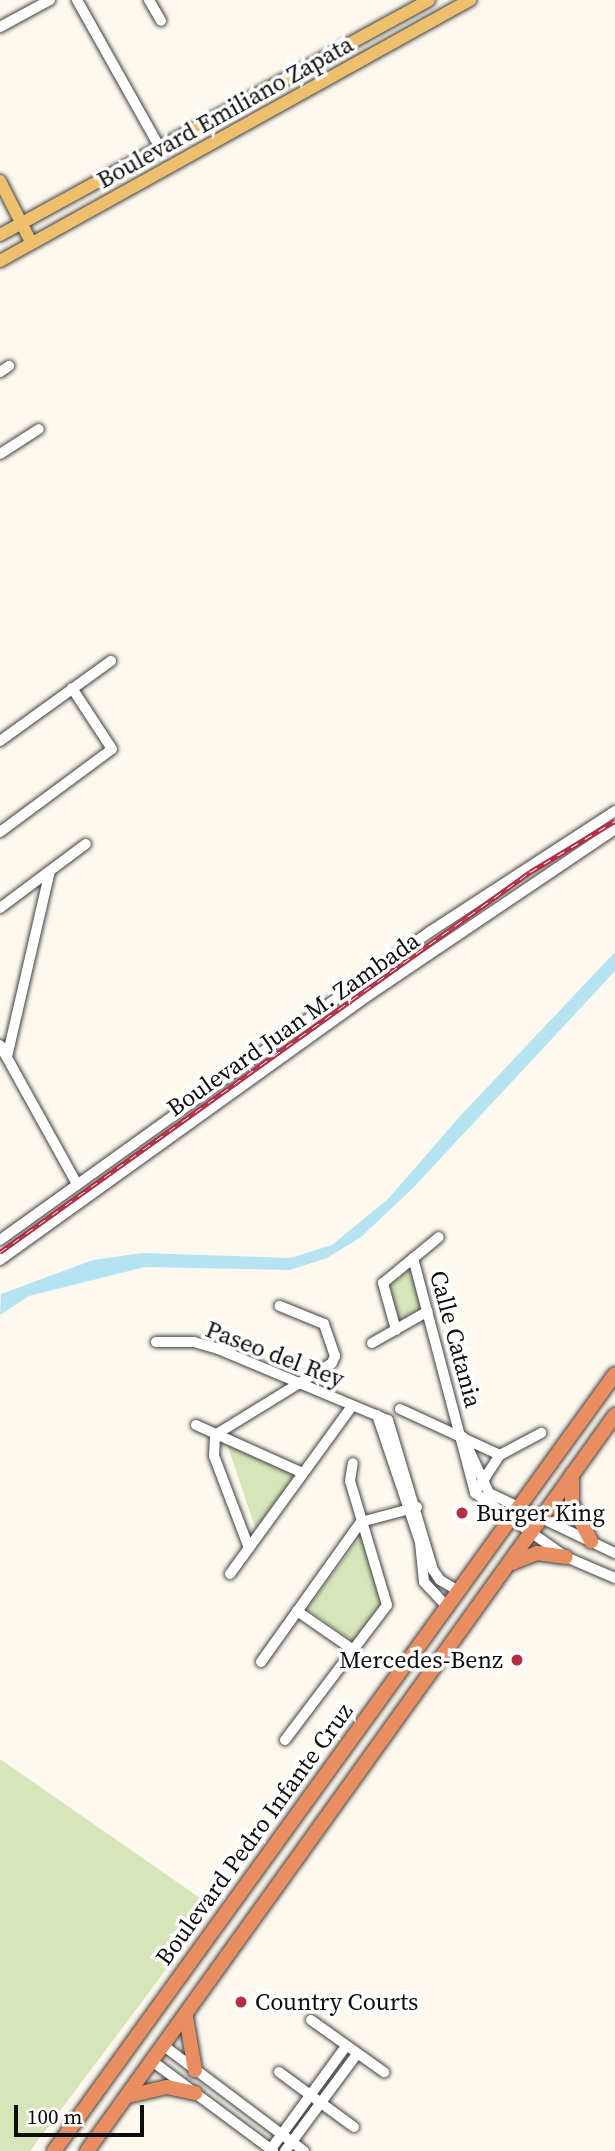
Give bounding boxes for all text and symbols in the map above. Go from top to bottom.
street label: Boulevard Emiliano Zapata [92,30,358,194]
street label: Boulevard Juan M. Zambada [161,926,425,1122]
street label: Calle Catania [424,1267,488,1411]
street label: Paseo del Rey [202,1314,348,1394]
place label: Burger King [476,1499,605,1527]
marker: Burger King [454,1505,470,1521]
place label: Mercedes-Benz [339,1646,503,1674]
marker: Mercedes-Benz [509,1652,525,1668]
street label: Boulevard Pedro Infante Cruz [149,1697,359,1971]
place label: Country Courts [255,1988,418,2016]
marker: Country Courts [233,1994,249,2010]
scale bar [18,2092,147,2136]
text: 100 m [27,2102,82,2131]

